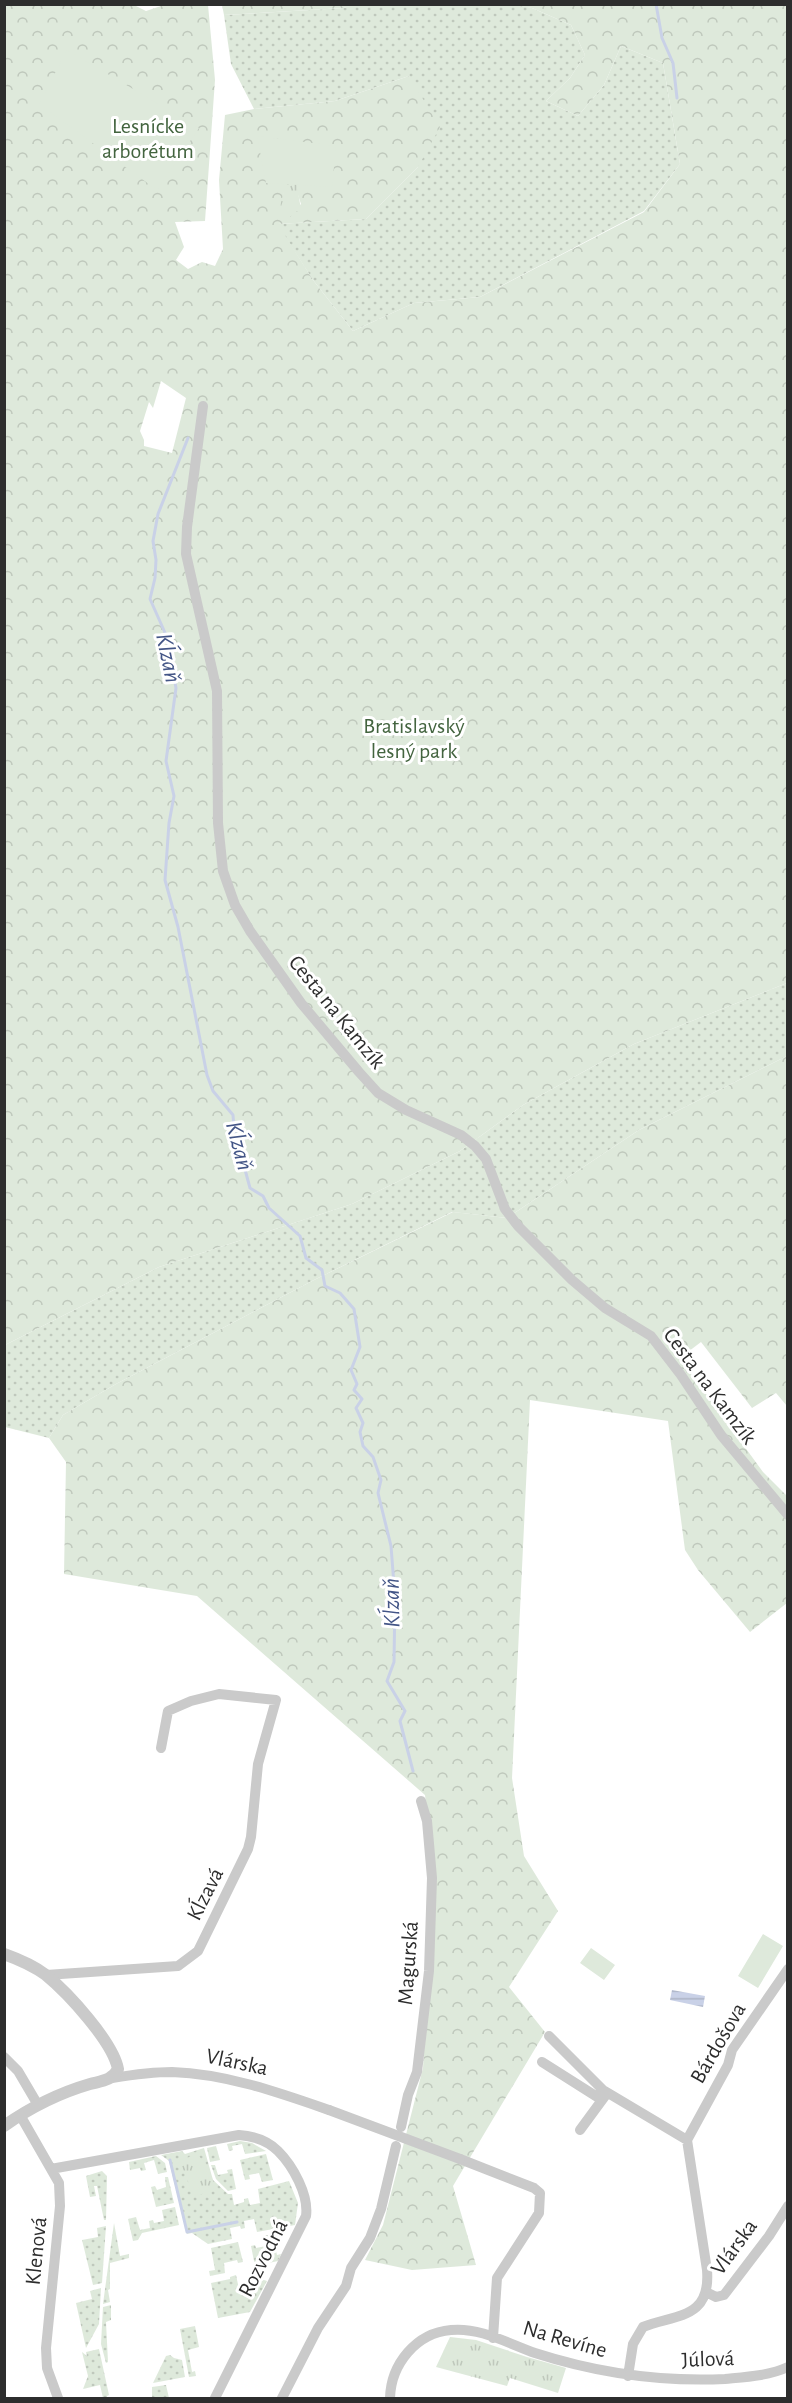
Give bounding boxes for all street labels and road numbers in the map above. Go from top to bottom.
street label: Cesta na Kamzík [285,951,389,1073]
street label: Cesta na Kamzík [659,1324,761,1448]
street label: Kĺzavá [181,1863,227,1924]
street label: Magurská [394,1920,422,2006]
street label: Bárdošova [686,1999,750,2087]
street label: Vlárska [204,2045,270,2079]
street label: Vlárska [707,2215,761,2279]
street label: Klenová [21,2216,51,2286]
street label: Rozvodná [234,2216,292,2300]
street label: Na Revíne [521,2317,609,2361]
street label: Júlová [681,2347,735,2371]

